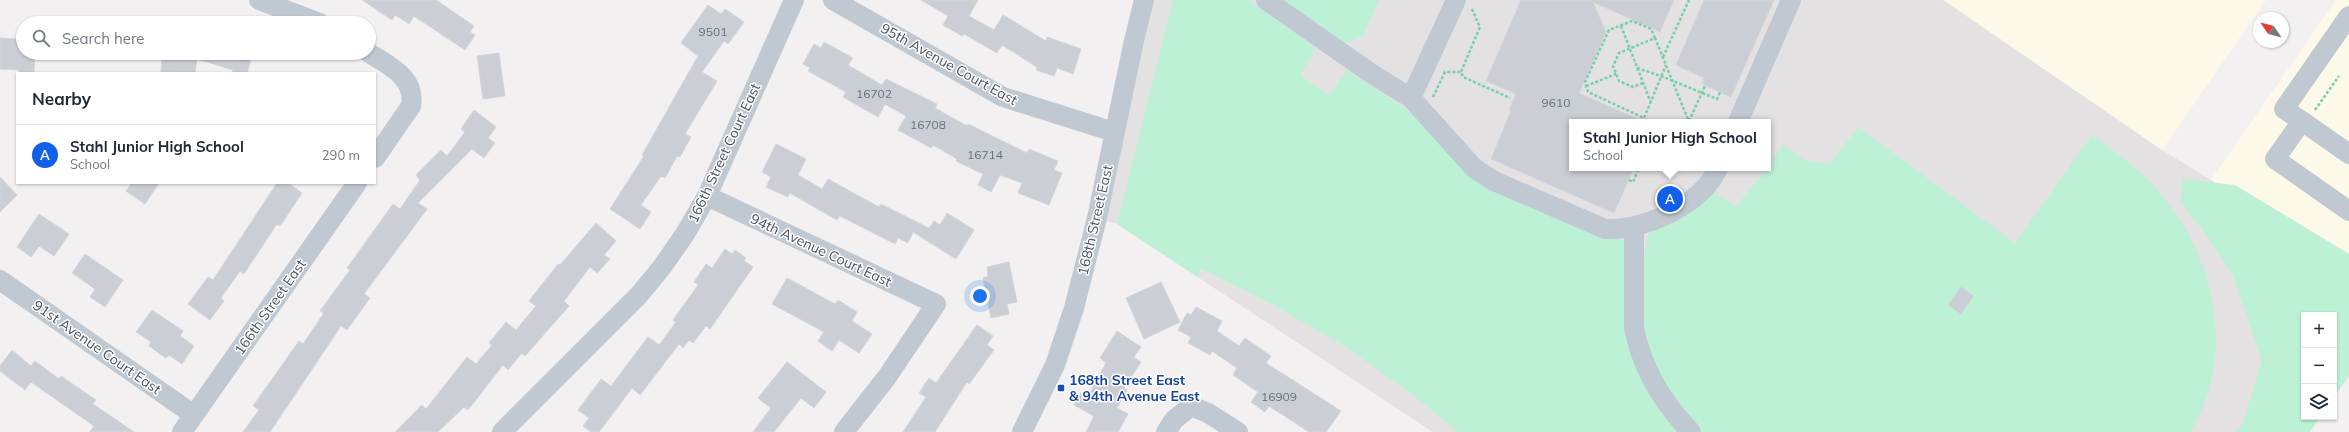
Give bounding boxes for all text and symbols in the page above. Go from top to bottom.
north arrow [2253,12,2289,48]
search box [16,16,376,60]
street label: 95th Avenue Court East [878,19,1021,109]
house number: 9501 [699,24,727,39]
icon: search [30,27,52,49]
text: Search here [62,29,144,48]
street label: 166th Street Court East [684,80,764,226]
house number: 16702 [856,86,892,101]
text: Nearby [32,88,91,109]
house number: 9610 [1542,95,1570,110]
house number: 16708 [910,117,946,132]
popup [1569,119,1771,171]
text: Stahl Junior High School [1583,128,1757,147]
text: Stahl Junior High School [70,137,244,156]
text: A [40,147,50,163]
text: 290 m [322,147,360,163]
house number: 16714 [967,147,1003,162]
text: School [1583,147,1623,163]
text: School [70,156,110,172]
street label: 168th Street East [1074,163,1116,277]
pin: A [1657,184,1683,214]
street label: 94th Avenue Court East [748,209,894,291]
street label: 166th Street East [230,256,310,358]
your location [970,286,990,306]
street label: 91st Avenue Court East [30,296,165,398]
map controls [2301,312,2337,420]
button: + [2301,312,2337,348]
button: − [2301,348,2337,384]
place label: 168th Street East & 94th Avenue East [1069,371,1200,405]
marker: 168th Street East & 94th Avenue East [1056,383,1066,393]
button: layers [2301,384,2337,420]
house number: 16909 [1261,389,1297,404]

